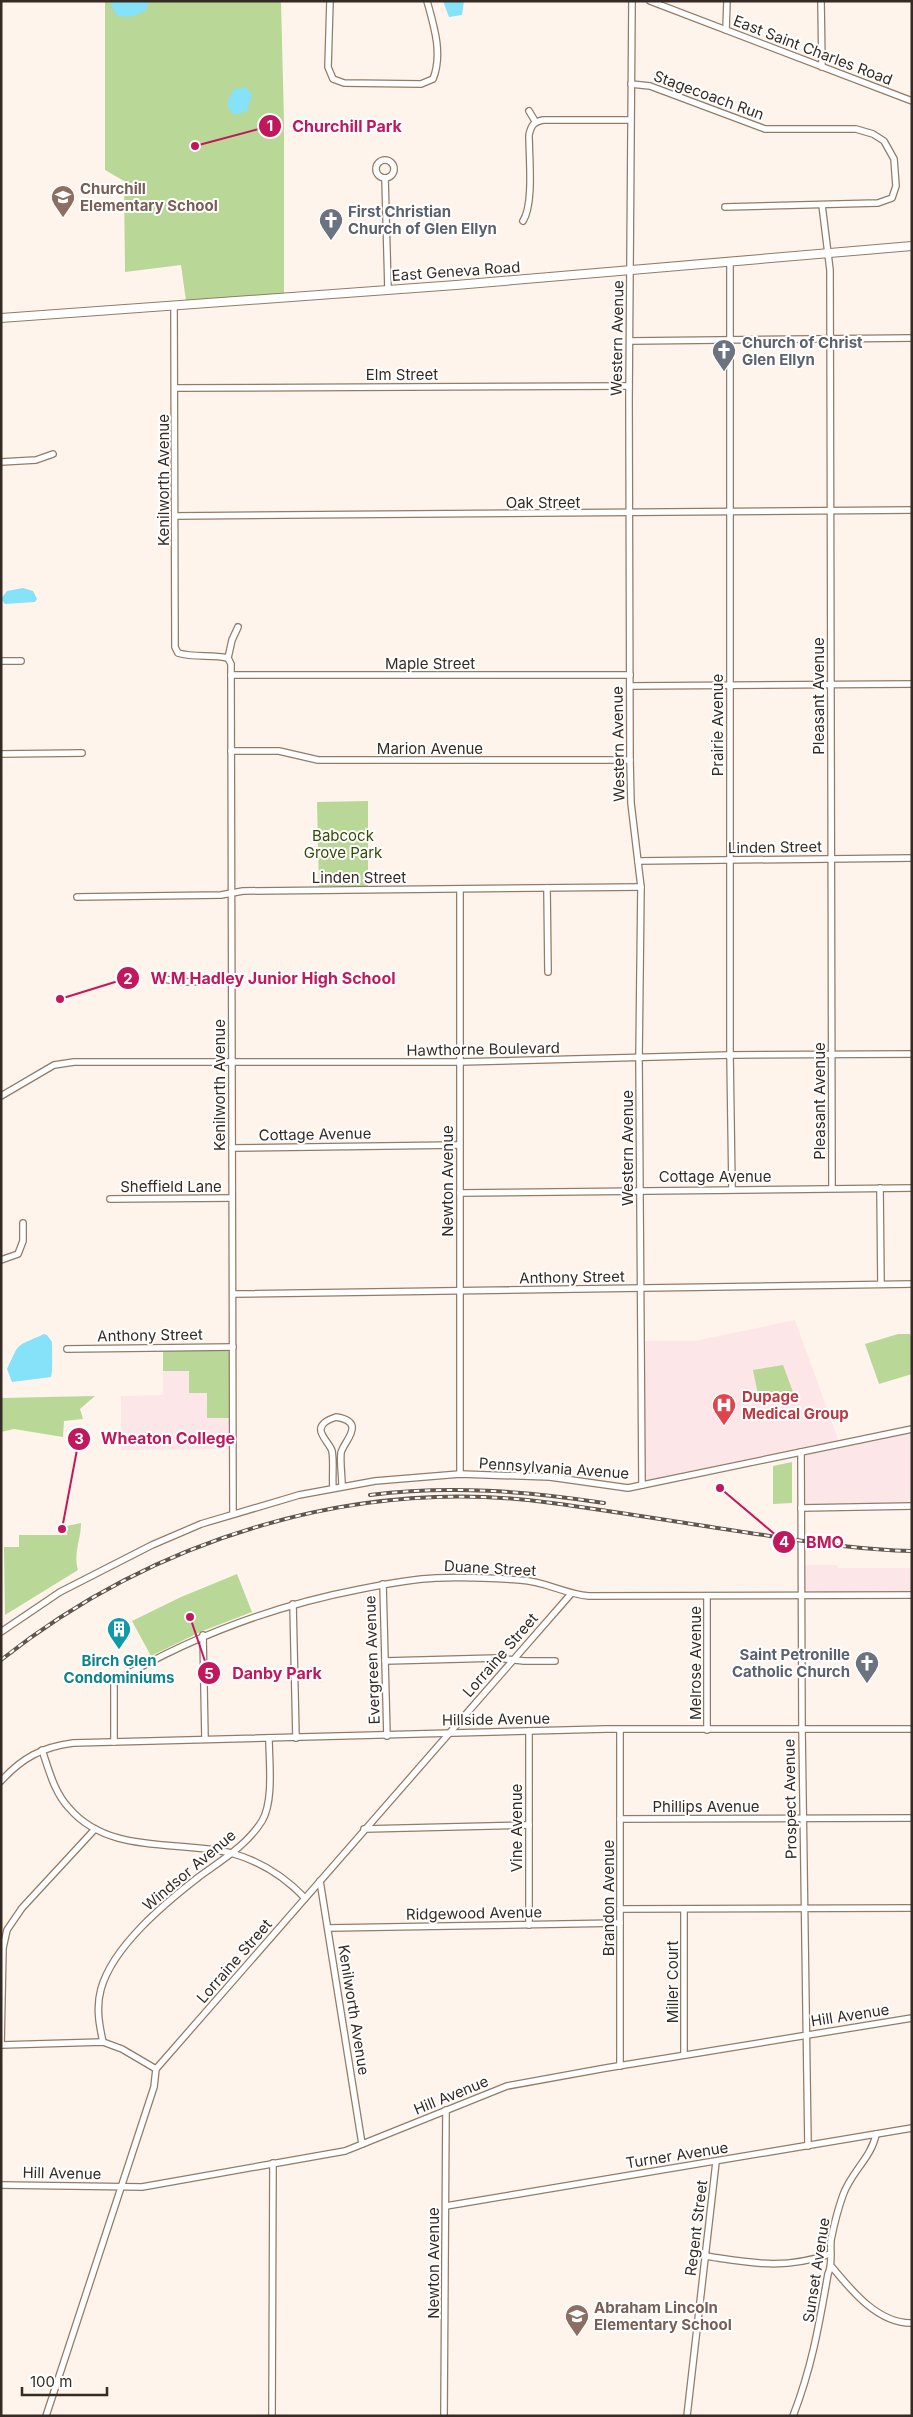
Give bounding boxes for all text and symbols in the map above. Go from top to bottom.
street label: East Saint Charles Road [731,11,895,89]
street label: Stagecoach Run [651,66,767,124]
callout: Churchill Park [257,110,412,141]
text: 1 [267,116,273,135]
text: Churchill Park [292,116,402,136]
place label: Churchill Elementary School [80,179,218,215]
school or university icon: Churchill Elementary School [50,184,76,218]
place label: First Christian Church of Glen Ellyn [348,202,497,238]
church icon: First Christian Church of Glen Ellyn [318,207,344,241]
street label: East Geneva Road [391,257,521,285]
street label: Western Avenue [606,280,628,396]
place label: Church of Christ Glen Ellyn [742,333,863,369]
church icon: Church of Christ Glen Ellyn [711,338,737,372]
street label: Elm Street [366,365,438,384]
street label: Kenilworth Avenue [154,414,173,546]
street label: Oak Street [506,493,580,512]
street label: Pleasant Avenue [809,637,828,755]
street label: Maple Street [385,654,475,673]
street label: Prairie Avenue [708,674,727,776]
street label: Western Avenue [607,686,629,802]
street label: Marion Avenue [377,739,483,758]
park label: Babcock Grove Park [304,826,383,862]
street label: Linden Street [728,837,822,857]
street label: Linden Street [312,868,406,887]
callout: W M Hadley Junior High School [116,963,406,994]
text: W M Hadley Junior High School [150,968,396,988]
text: 2 [123,969,133,988]
street label: Kenilworth Avenue [210,1019,229,1151]
street label: Hawthorne Boulevard [406,1038,560,1060]
street label: Pleasant Avenue [810,1042,829,1160]
street label: Western Avenue [618,1090,637,1206]
street label: Cottage Avenue [258,1124,372,1144]
street label: Newton Avenue [438,1125,457,1237]
street label: Cottage Avenue [659,1167,771,1186]
street label: Sheffield Lane [120,1177,222,1196]
street label: Anthony Street [519,1267,625,1287]
street label: Anthony Street [97,1325,203,1345]
place label: Dupage Medical Group [742,1387,849,1423]
hospital icon: Dupage Medical Group [711,1392,737,1426]
callout: Wheaton College [66,1423,246,1454]
text: Wheaton College [101,1428,235,1448]
text: 3 [74,1429,84,1448]
street label: Pennsylvania Avenue [478,1453,630,1483]
callout: BMO [771,1527,854,1558]
text: 4 [779,1532,789,1551]
text: BMO [806,1532,844,1552]
street label: Duane Street [443,1556,537,1580]
street label: Evergreen Avenue [360,1595,384,1725]
street label: Melrose Avenue [686,1606,705,1720]
street label: Lorraine Street [458,1609,542,1701]
building icon: Birch Glen Condominiums [106,1616,132,1650]
place label: Saint Petronille Catholic Church [732,1645,850,1681]
church icon: Saint Petronille Catholic Church [854,1650,880,1684]
place label: Birch Glen Condominiums [64,1651,174,1687]
callout: Danby Park [197,1658,331,1689]
text: Danby Park [232,1663,322,1683]
text: 5 [204,1664,214,1683]
street label: Hillside Avenue [442,1709,550,1729]
street label: Prospect Avenue [779,1739,801,1859]
street label: Vine Avenue [507,1784,526,1872]
street label: Phillips Avenue [653,1797,760,1816]
street label: Windsor Avenue [138,1825,240,1915]
street label: Brandon Avenue [599,1840,618,1956]
street label: Ridgewood Avenue [406,1902,542,1924]
street label: Lorraine Street [192,1915,276,2007]
street label: Miller Court [663,1941,682,2023]
street label: Kenilworth Avenue [334,1943,374,2077]
street label: Hill Avenue [810,1999,890,2031]
street label: Hill Avenue [411,2071,491,2119]
street label: Turner Avenue [624,2138,730,2172]
street label: Hill Avenue [22,2163,102,2183]
street label: Regent Street [681,2179,711,2277]
street label: Newton Avenue [424,2207,443,2319]
street label: Sunset Avenue [798,2216,834,2324]
place label: Abraham Lincoln Elementary School [594,2298,732,2334]
school or university icon: Abraham Lincoln Elementary School [564,2303,590,2337]
scale bar [22,2364,108,2396]
text: 100 m [30,2372,72,2391]

